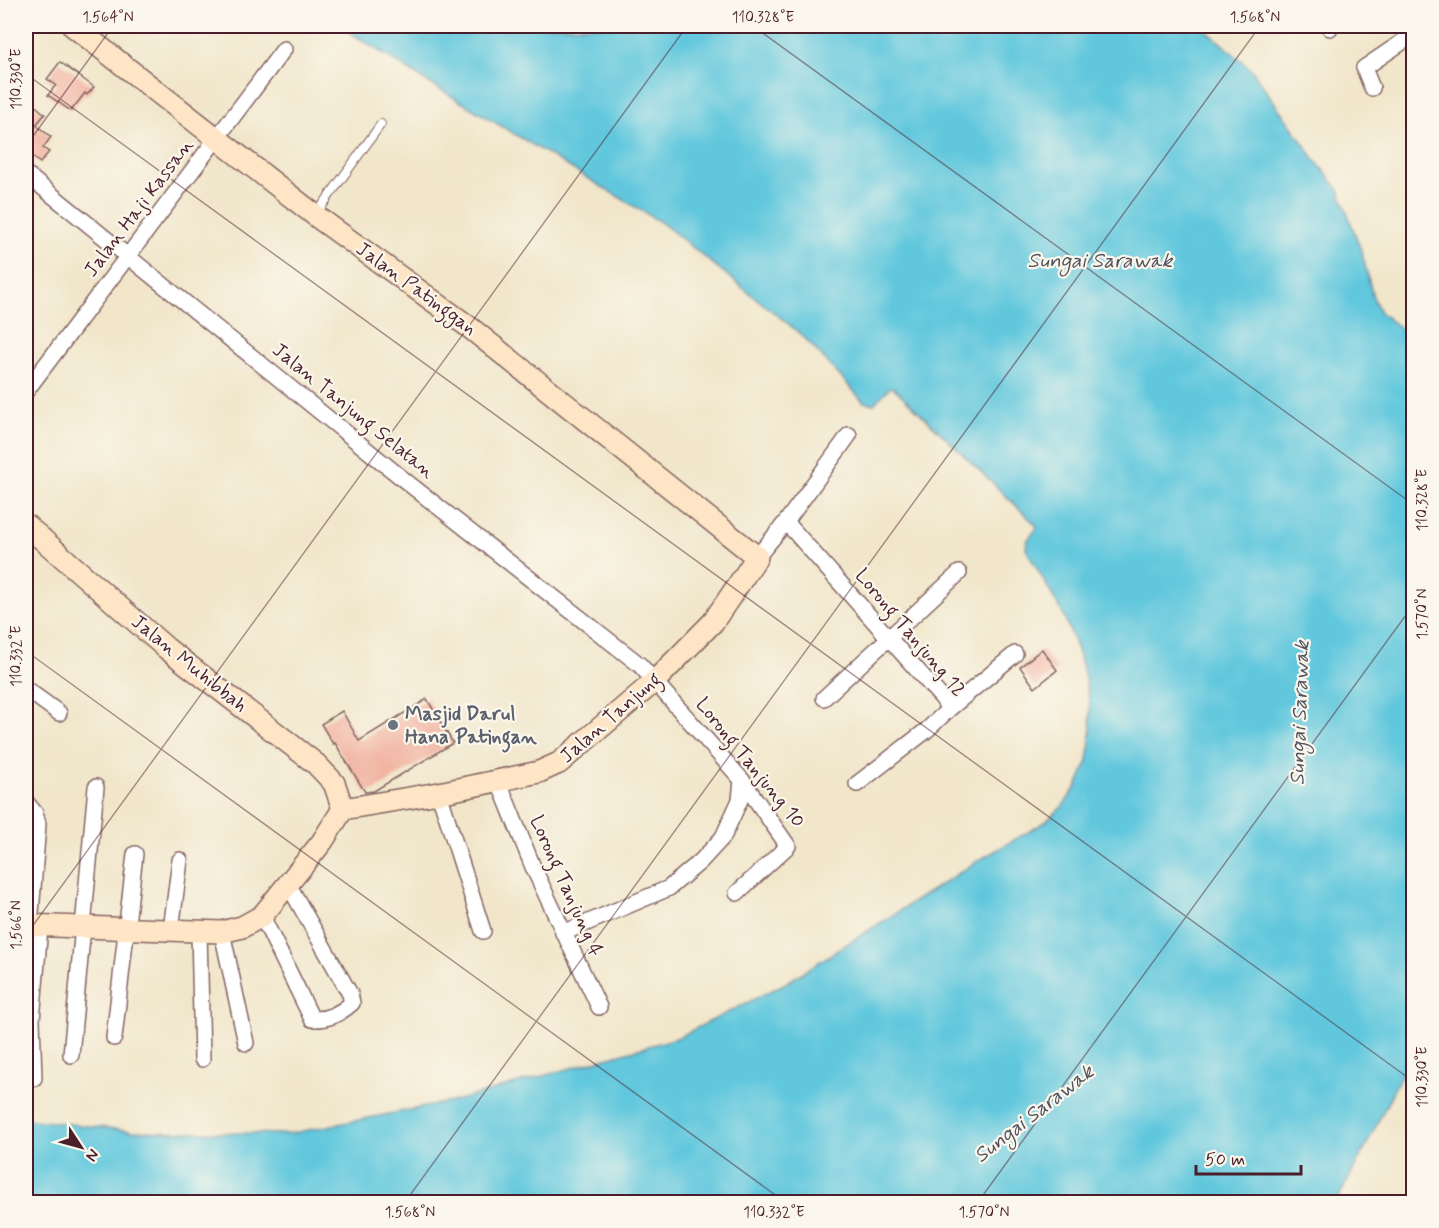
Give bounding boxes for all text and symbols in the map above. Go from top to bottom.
text: 1.564°N [82,8,134,28]
text: 110.328°E [732,8,794,28]
text: 1.568°N [1230,8,1280,28]
text: 110.330°E [7,48,27,110]
street label: Jalan Haji Kassan [78,133,200,283]
street label: Jalan Patinggan [349,236,482,344]
water label: Sungai Sarawak [1028,247,1174,277]
street label: Jalan Tanjung Selatan [265,337,440,487]
text: 110.328°E [1413,469,1433,531]
street label: Lorong Tanjung 12 [847,563,972,704]
text: 1.570°N [1413,589,1433,639]
street label: Jalan Muhibbah [125,609,253,719]
text: 110.332°E [7,625,27,687]
water label: Sungai Sarawak [1283,639,1319,786]
street label: Jalan Tanjung [554,666,669,771]
street label: Lorong Tanjung 10 [687,692,811,835]
place label: Masjid Darul Hana Patingan [405,701,537,753]
marker: Masjid Darul Hana Patingan [386,718,400,732]
street label: Lorong Tanjung 4 [521,811,609,962]
text: 1.566°N [7,900,27,950]
text: 110.330°E [1413,1046,1433,1108]
water label: Sungai Sarawak [968,1058,1102,1171]
north arrow [51,1117,111,1177]
scale bar [1196,1138,1301,1176]
text: N [80,1144,104,1165]
text: 50 m [1205,1148,1245,1172]
text: 1.568°N [385,1203,435,1223]
text: 110.332°E [743,1203,805,1223]
text: 1.570°N [959,1203,1009,1223]

